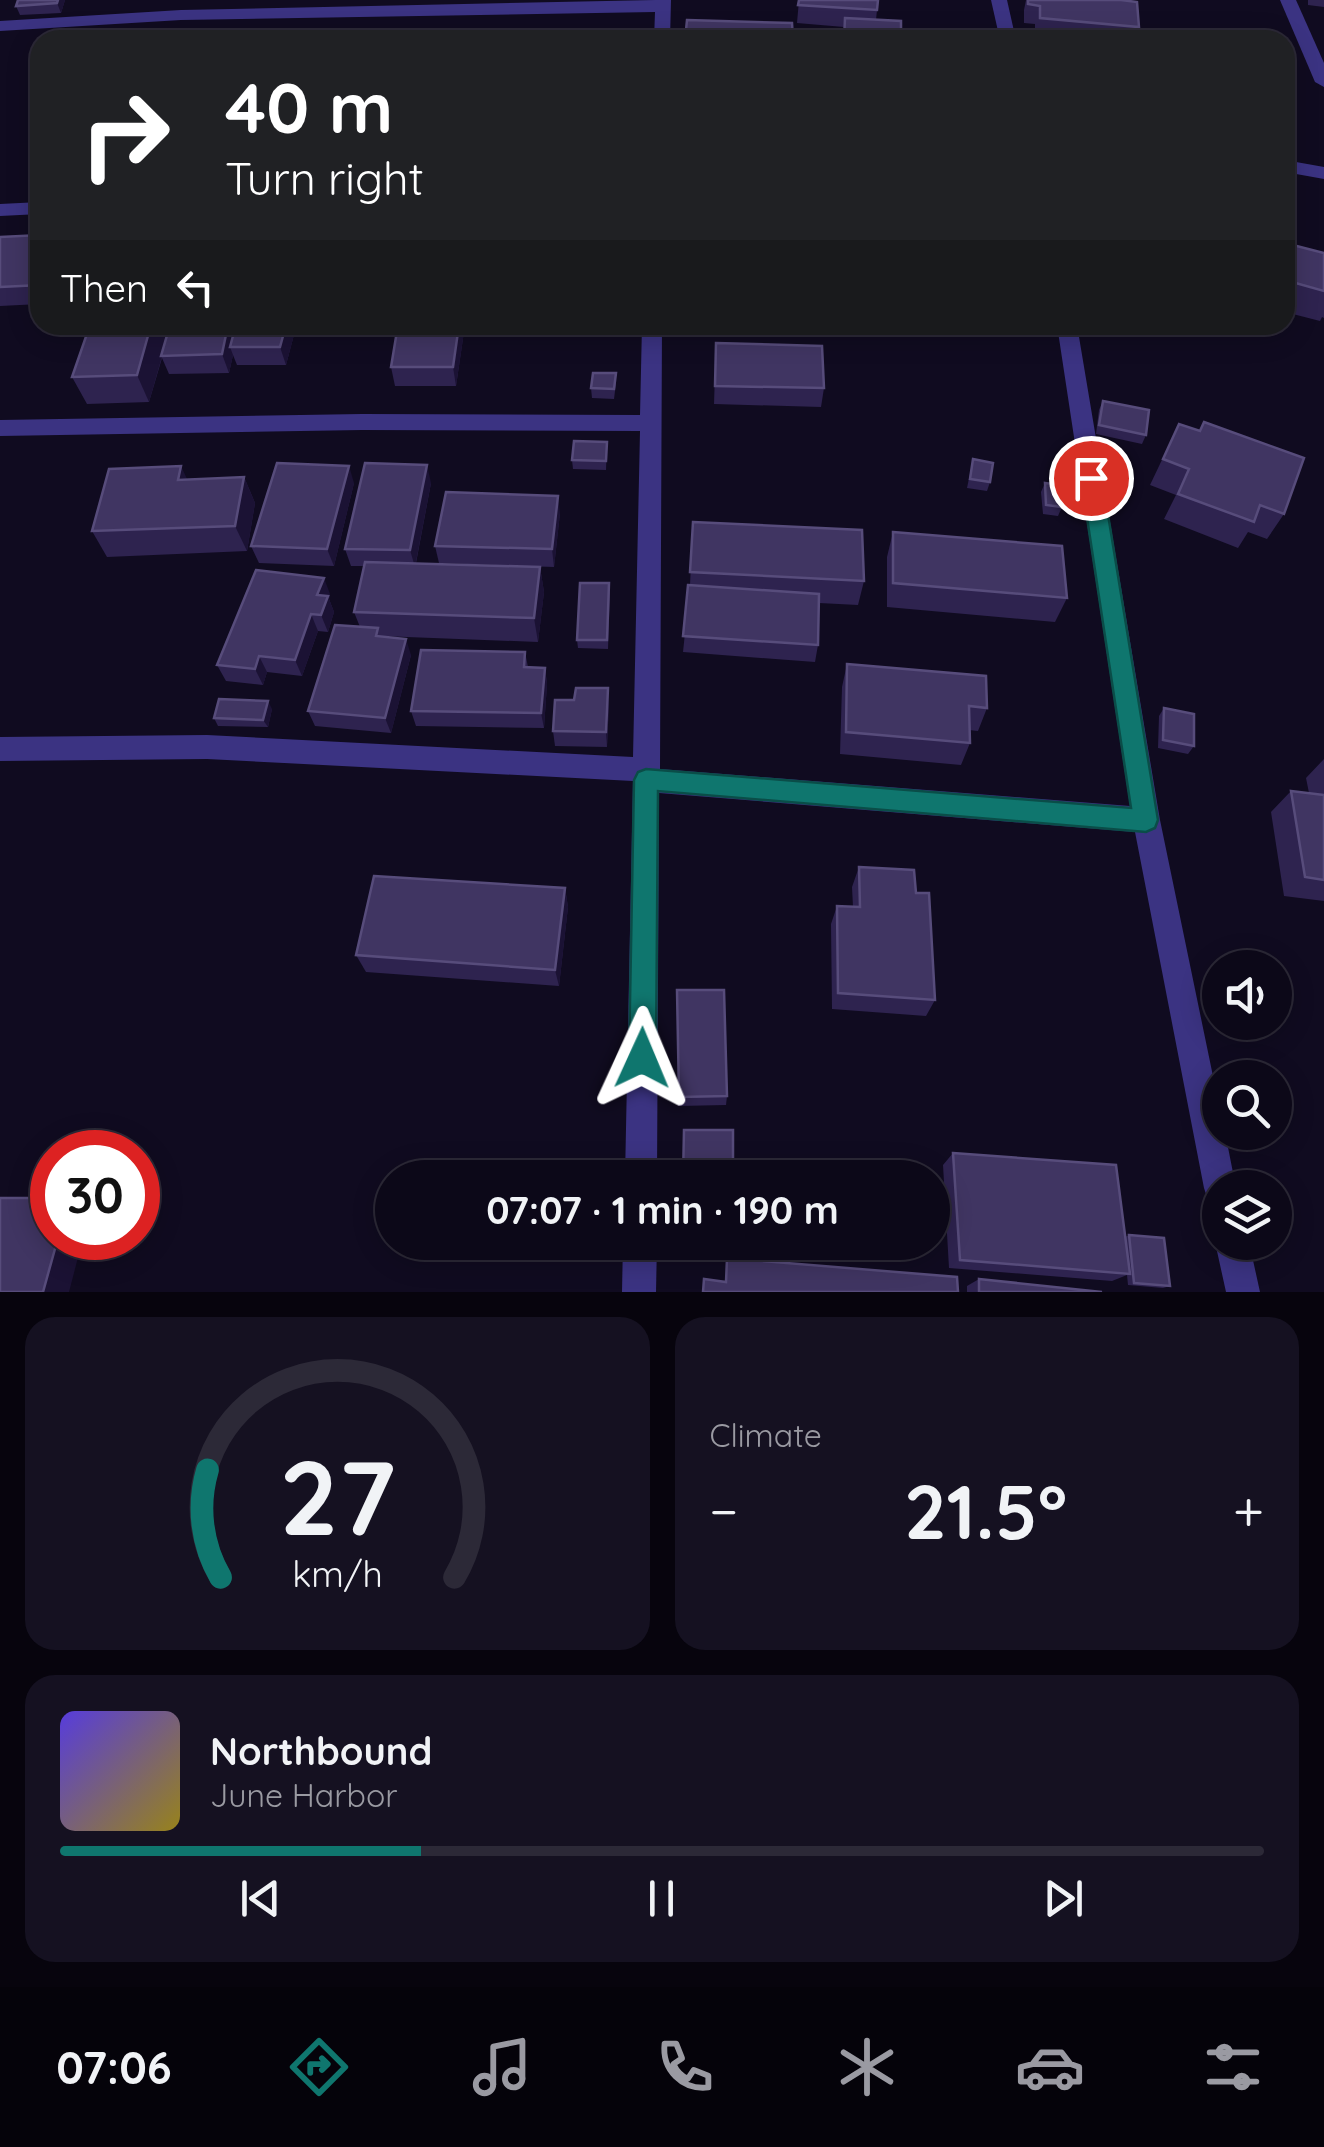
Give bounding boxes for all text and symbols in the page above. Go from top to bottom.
text: 40 m [225,63,393,151]
icon: right [60,70,190,200]
text: Turn right [225,150,424,206]
icon: left [168,260,223,315]
text: Then [60,264,148,312]
pin [1049,436,1134,521]
icon: arrive [1064,451,1119,506]
map controls [1202,950,1292,1260]
button: sound [1202,950,1292,1040]
position arrow [590,1006,694,1110]
button: search [1202,1060,1292,1150]
speed limit sign: 30 [30,1130,160,1260]
button: layers [1202,1170,1292,1260]
text: 07:07 · 1 min · 190 m [486,1186,839,1234]
text: Climate [710,1415,822,1455]
text: 27 [279,1431,395,1561]
text: 21.5° [904,1464,1067,1558]
text: − [710,1476,738,1545]
text: + [1233,1476,1264,1545]
text: km/h [292,1551,383,1596]
text: Northbound [210,1727,432,1775]
text: June Harbor [210,1775,398,1815]
icon: previous [233,1871,288,1926]
icon: pause [634,1871,689,1926]
icon: next [1036,1871,1091,1926]
icon: directions [284,2032,354,2102]
icon: music [467,2032,537,2102]
icon: phone [650,2032,720,2102]
icon: climate [832,2032,902,2102]
icon: car [1015,2032,1085,2102]
icon: filters [1198,2032,1268,2102]
text: 07:06 [56,2039,172,2095]

